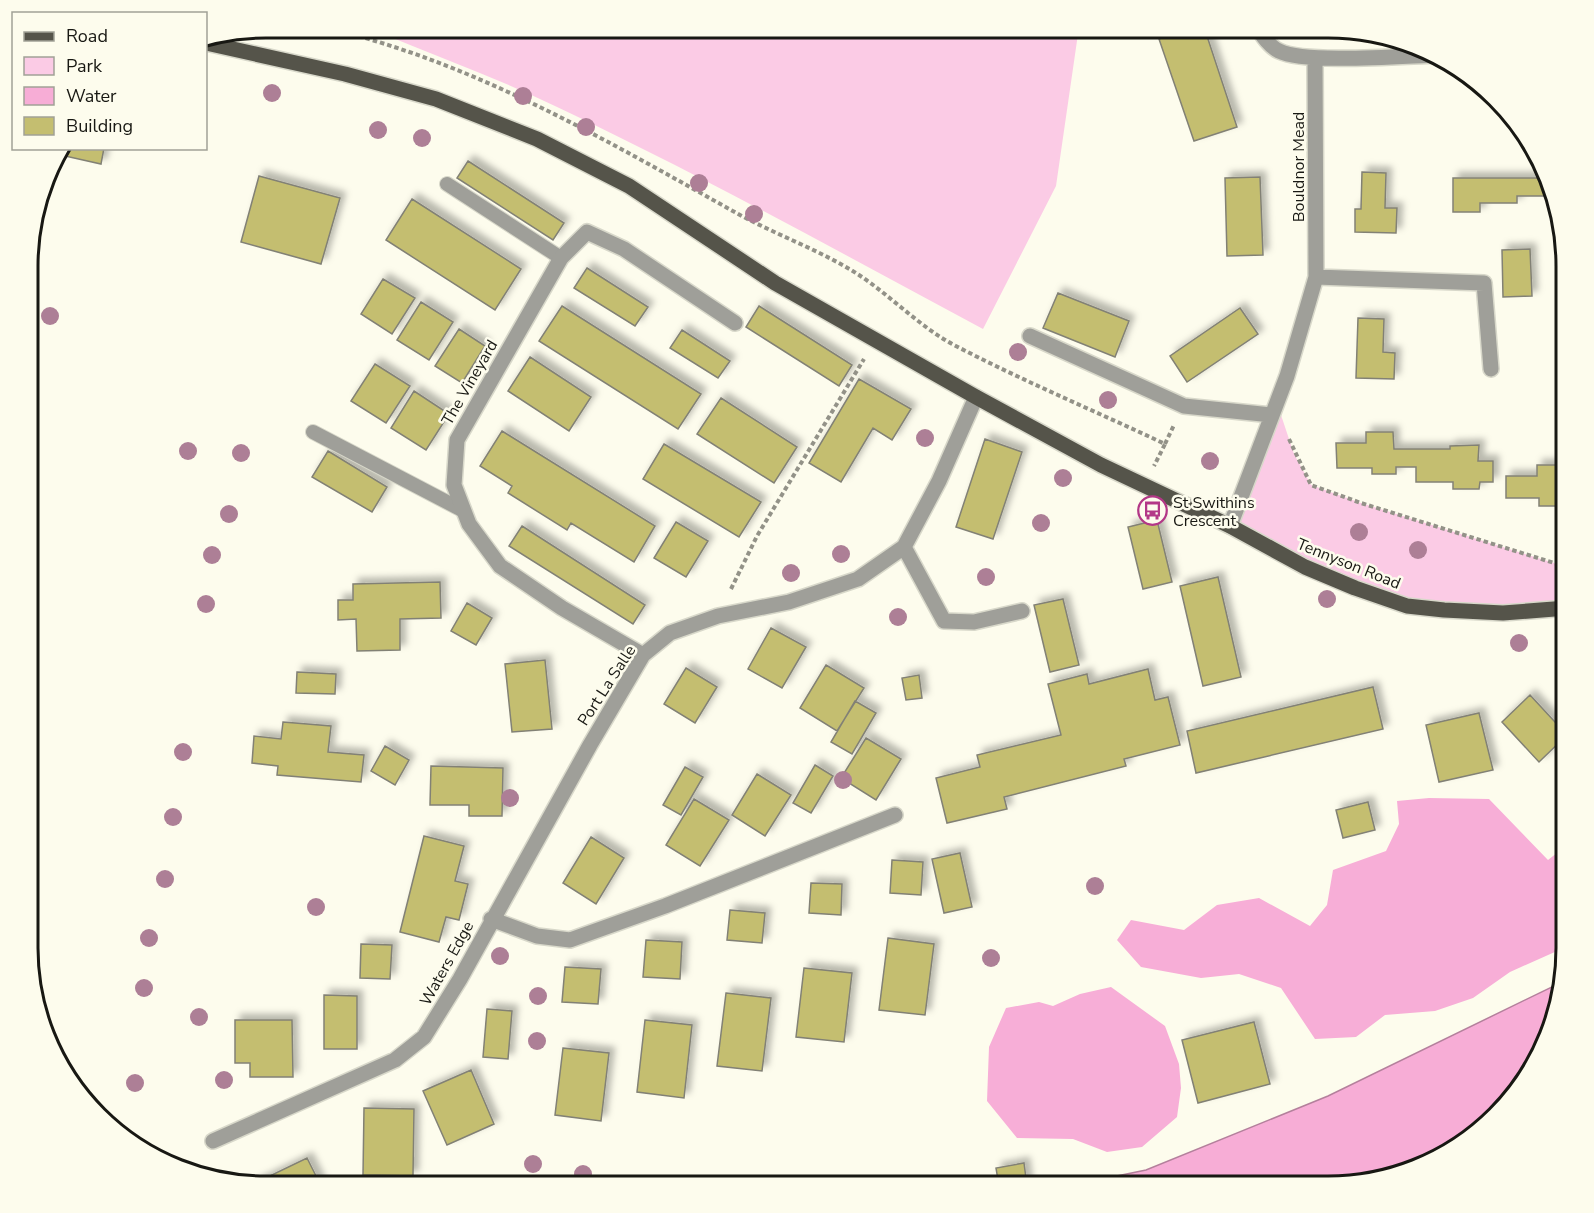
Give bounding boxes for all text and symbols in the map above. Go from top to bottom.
legend [12,12,207,150]
text: Road [66,24,108,48]
text: Park [66,54,103,78]
text: Water [66,84,117,108]
street label: Bouldnor Mead [1288,112,1310,222]
text: Building [66,114,133,138]
street label: The Vineyard [437,336,503,429]
place label: St Swithins Crescent [1173,492,1255,532]
bus stop icon: St Swithins Crescent [1136,495,1168,527]
street label: Tennyson Road [1293,533,1404,595]
street label: Port La Salle [573,641,641,730]
street label: Waters Edge [415,917,479,1010]

